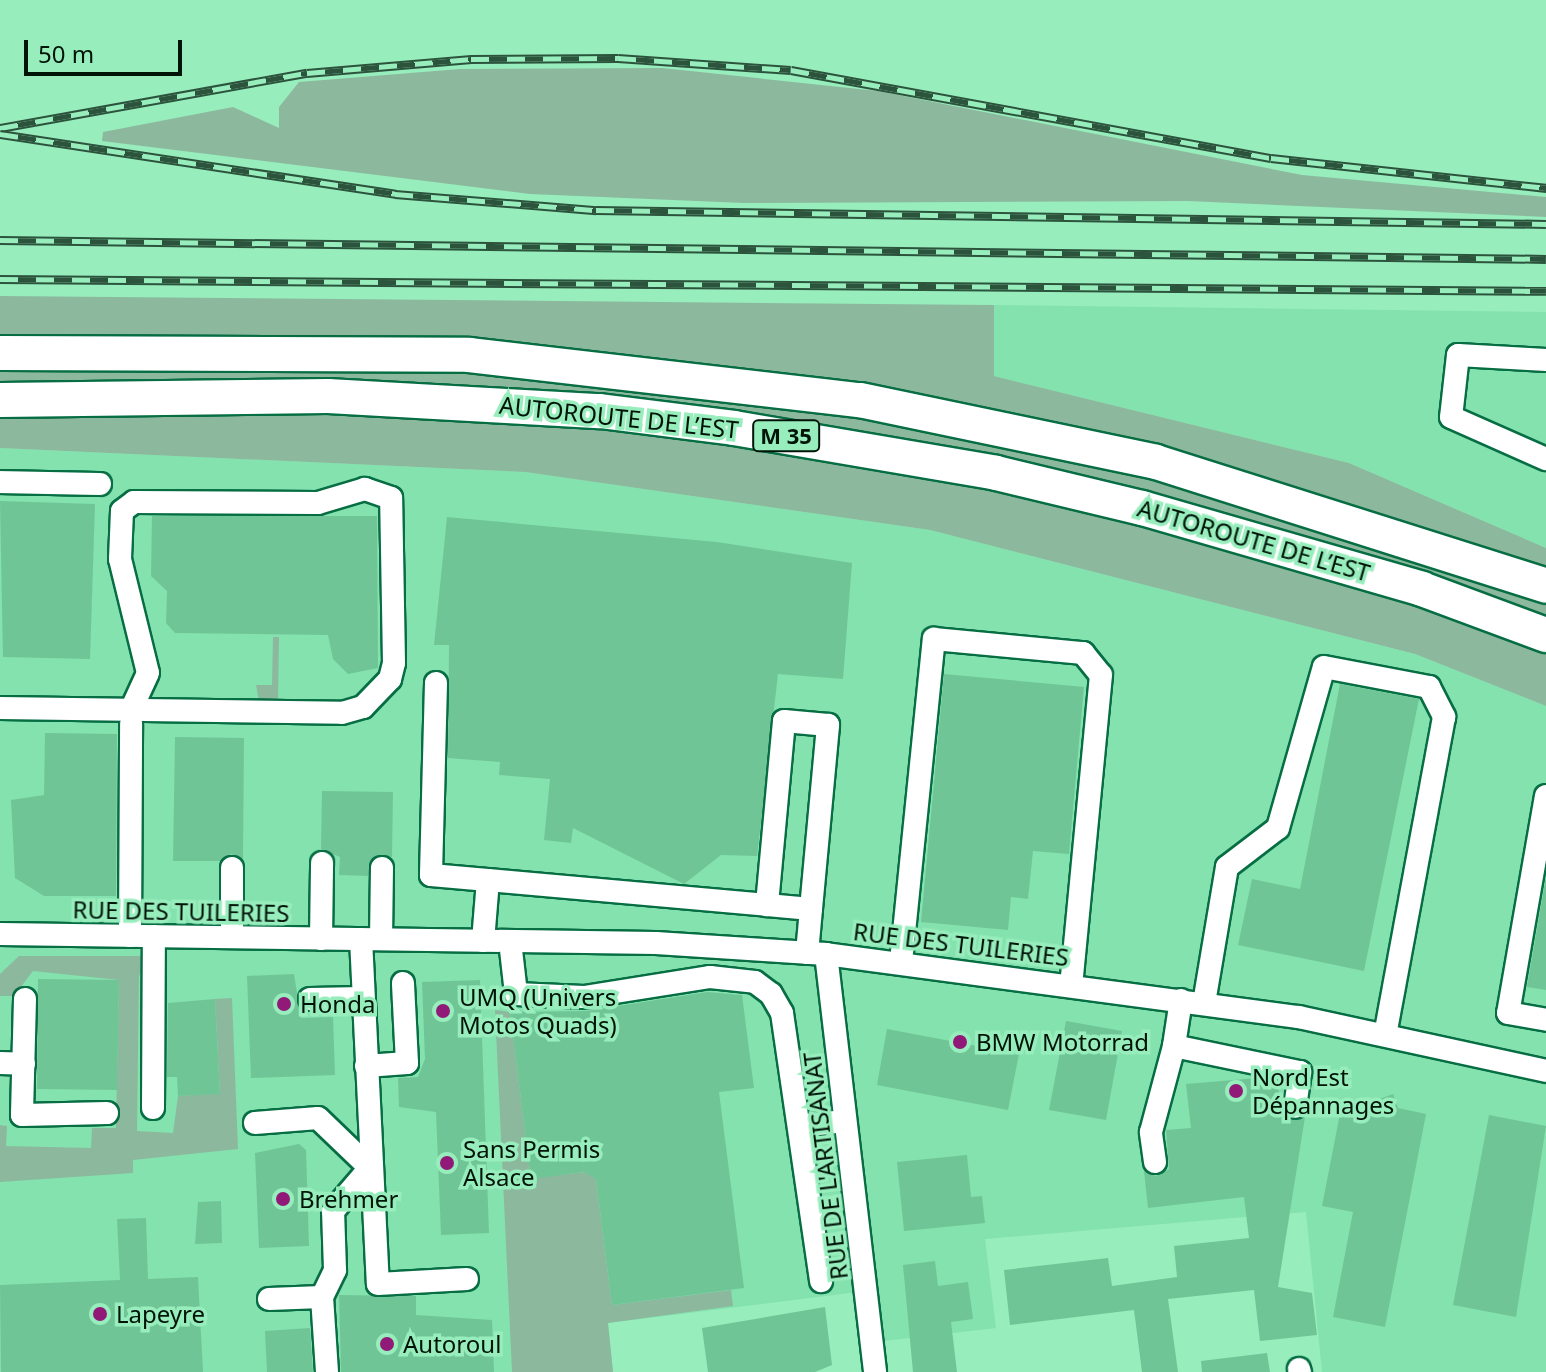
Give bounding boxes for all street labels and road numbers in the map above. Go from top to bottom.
street label: AUTOROUTE DE L’EST [498,390,740,444]
road number: M 35 [752,418,820,454]
street label: AUTOROUTE DE L’EST [1134,493,1374,587]
street label: RUE DES TUILERIES [72,895,290,927]
street label: RUE DES TUILERIES [852,916,1070,972]
street label: RUE DE L'ARTISANAT [797,1051,853,1281]

